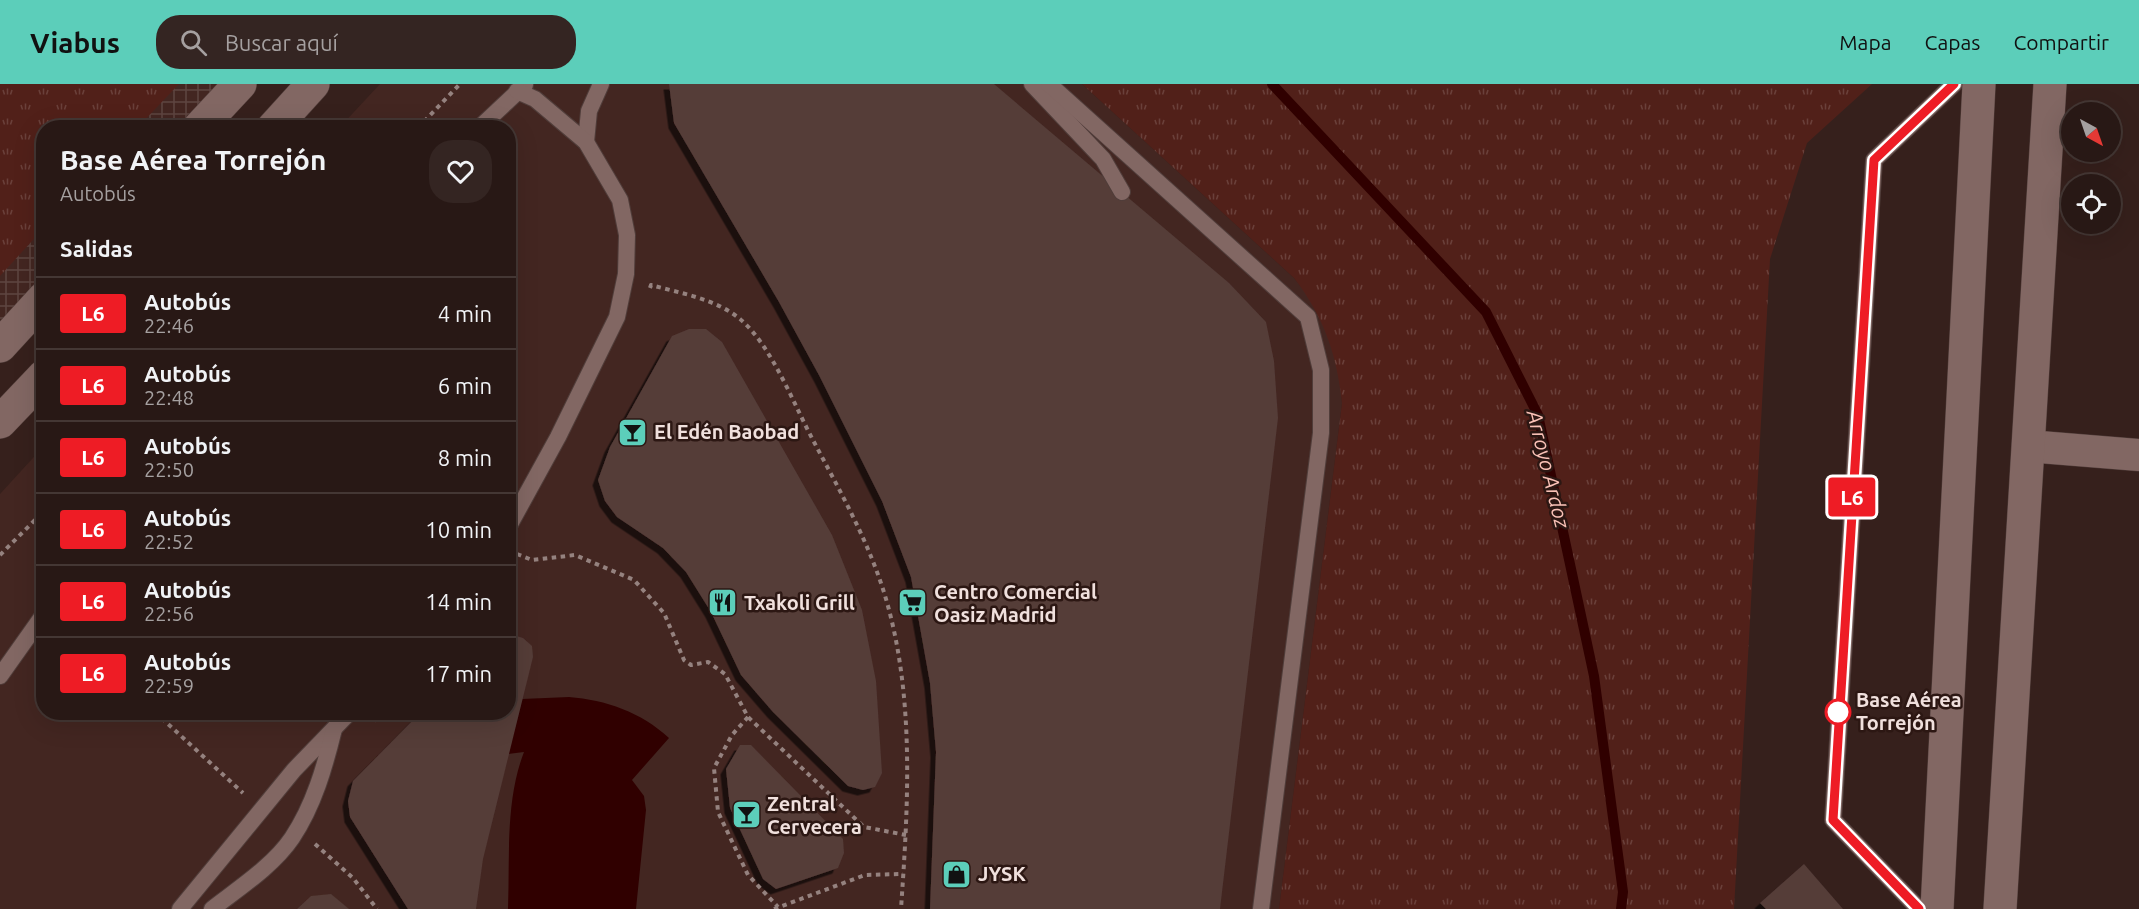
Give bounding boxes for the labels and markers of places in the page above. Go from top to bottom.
bar icon: El Edén Baobad [617,416,649,448]
place label: El Edén Baobad [654,420,799,443]
place label: Centro Comercial Oasiz Madrid [934,580,1097,626]
restaurant icon: Txakoli Grill [707,587,739,619]
supermarket icon: Centro Comercial Oasiz Madrid [897,587,929,619]
place label: Txakoli Grill [744,591,855,614]
place label: Base Aérea Torrejón [1856,688,1962,734]
marker: Base Aérea Torrejón [1825,699,1851,725]
place label: Zentral Cervecera [767,792,862,838]
bar icon: Zentral Cervecera [730,799,762,831]
shop icon: JYSK [941,858,973,890]
place label: JYSK [978,862,1026,885]

